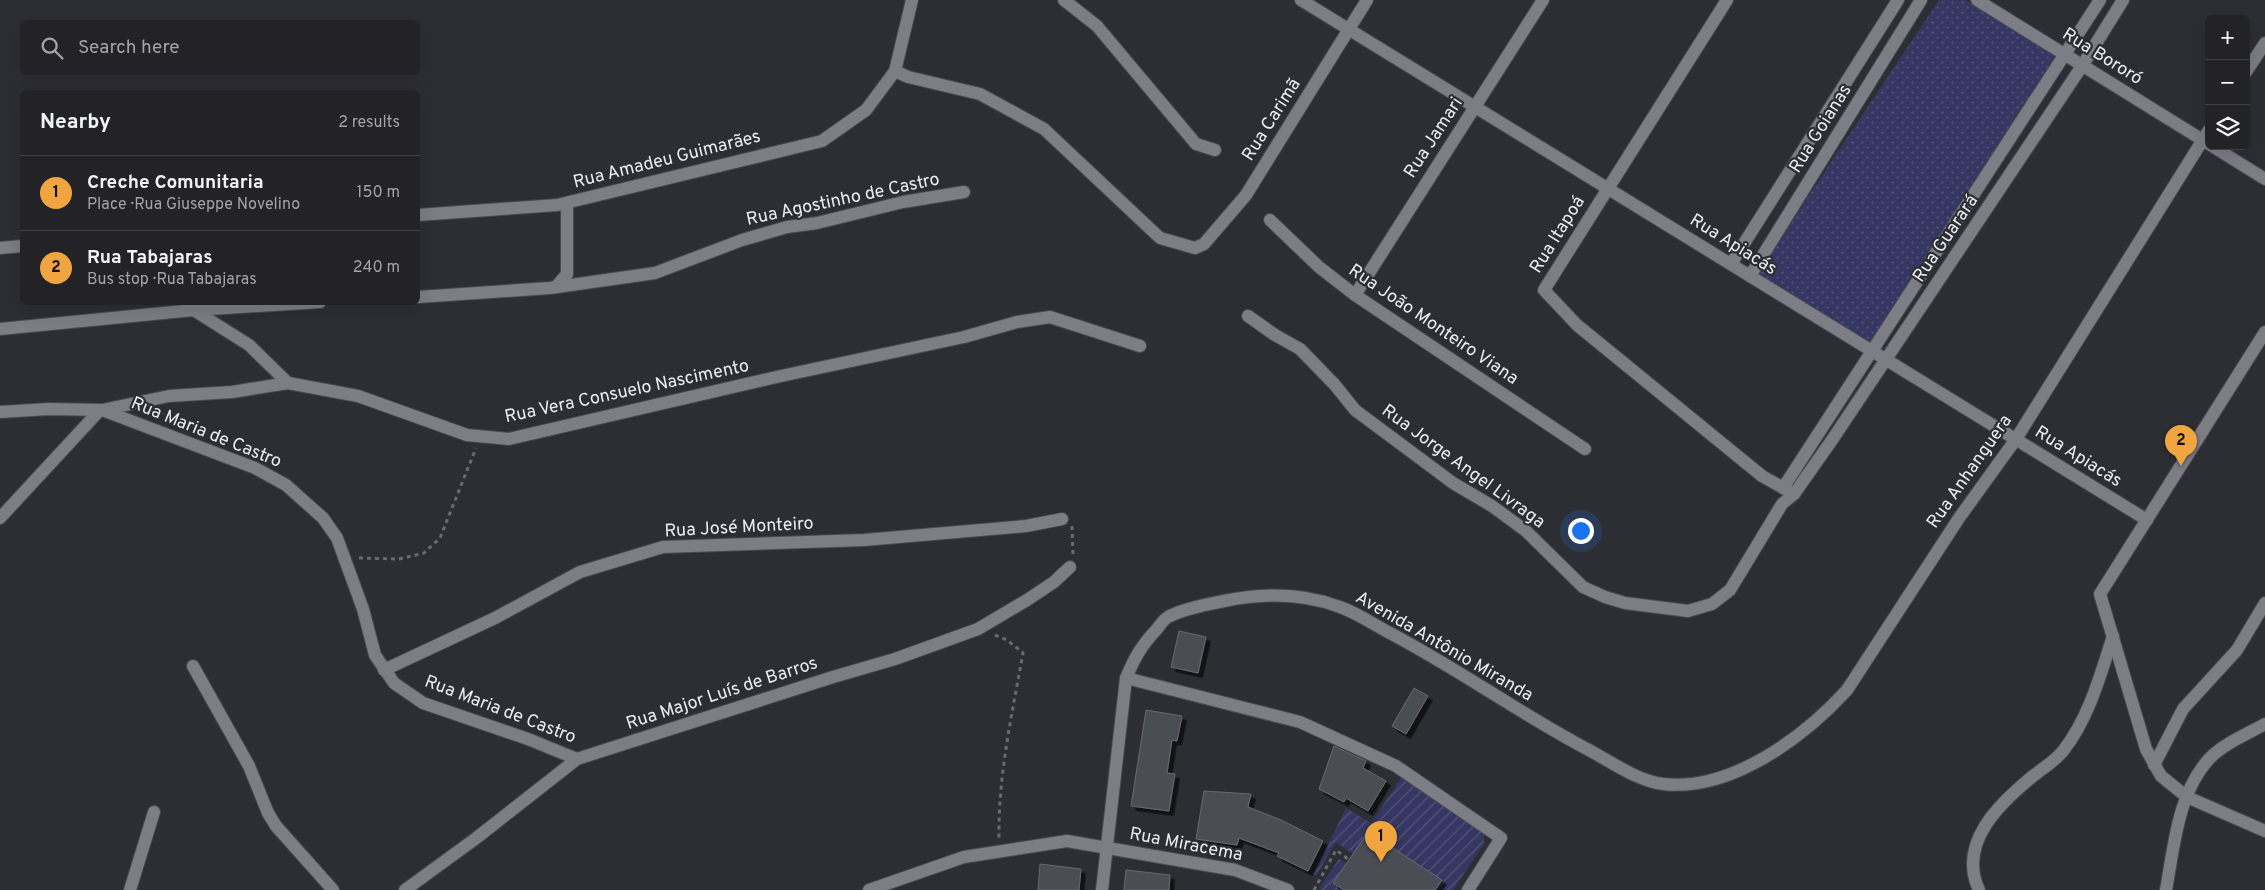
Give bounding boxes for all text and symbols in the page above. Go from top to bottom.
map controls [2205,15,2250,150]
button: + [2205,15,2250,60]
search box [20,20,420,75]
street label: Rua Bororó [2057,23,2147,91]
icon: search [38,34,66,62]
text: Search here [78,36,180,60]
button: − [2205,60,2250,105]
street label: Rua Carimã [1238,74,1306,166]
street label: Rua Goianas [1785,80,1857,178]
street label: Rua Jamari [1399,93,1469,183]
button: layers [2205,105,2250,150]
text: Nearby [40,109,111,136]
text: 2 results [338,113,400,133]
street label: Rua Amadeu Guimarães [571,126,763,194]
street label: Rua Agostinho de Castro [744,168,942,232]
text: Creche Comunitaria [87,171,263,195]
text: 1 [53,183,59,203]
text: 150 m [357,183,400,203]
street label: Rua Guarará [1908,191,1984,287]
street label: Rua Itapoá [1525,192,1591,278]
text: Place · Rua Giuseppe Novelino [87,195,300,215]
street label: Rua Apiacás [1685,209,1781,281]
text: Rua Tabajaras [87,246,213,270]
text: 2 [51,258,61,278]
text: 240 m [353,258,400,278]
street label: Rua João Monteiro Viana [1344,259,1522,391]
text: Bus stop · Rua Tabajaras [87,270,257,290]
street label: Rua Vera Consuelo Nascimento [503,355,751,429]
street label: Rua Maria de Castro [127,392,285,474]
street label: Rua Jorge Angel Livraga [1377,400,1549,534]
street label: Rua Anhanguera [1922,411,2018,533]
street label: Rua Apiacás [2030,421,2126,493]
pin: 2 [2165,425,2197,466]
street label: Rua José Monteiro [664,513,814,543]
your location [1568,518,1594,544]
street label: Avenida Antônio Miranda [1351,587,1537,707]
street label: Rua Major Luís de Barros [623,652,821,736]
street label: Rua Maria de Castro [421,670,579,750]
pin: 1 [1365,821,1397,862]
street label: Rua Miracema [1127,823,1245,867]

